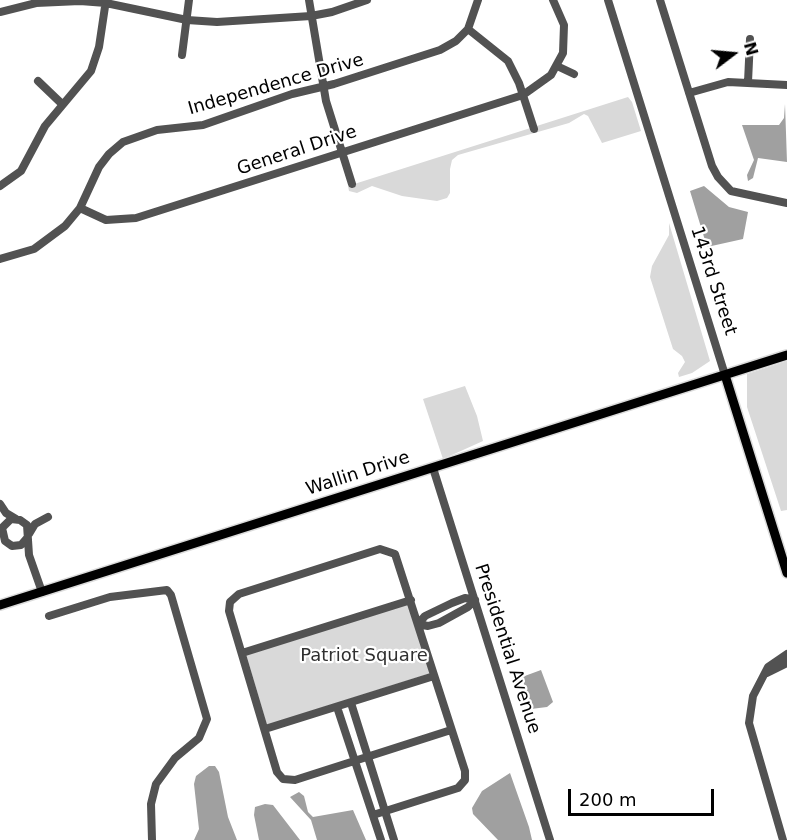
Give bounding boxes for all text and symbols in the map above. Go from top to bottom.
north arrow [703,24,763,84]
text: N [740,40,762,58]
street label: Independence Drive [186,50,366,120]
street label: General Drive [234,121,360,181]
street label: 143rd Street [685,224,741,338]
street label: Wallin Drive [303,447,413,501]
street label: Presidential Avenue [469,561,545,737]
park label: Patriot Square [300,645,428,667]
scale bar [571,777,716,815]
text: 200 m [579,789,637,810]

